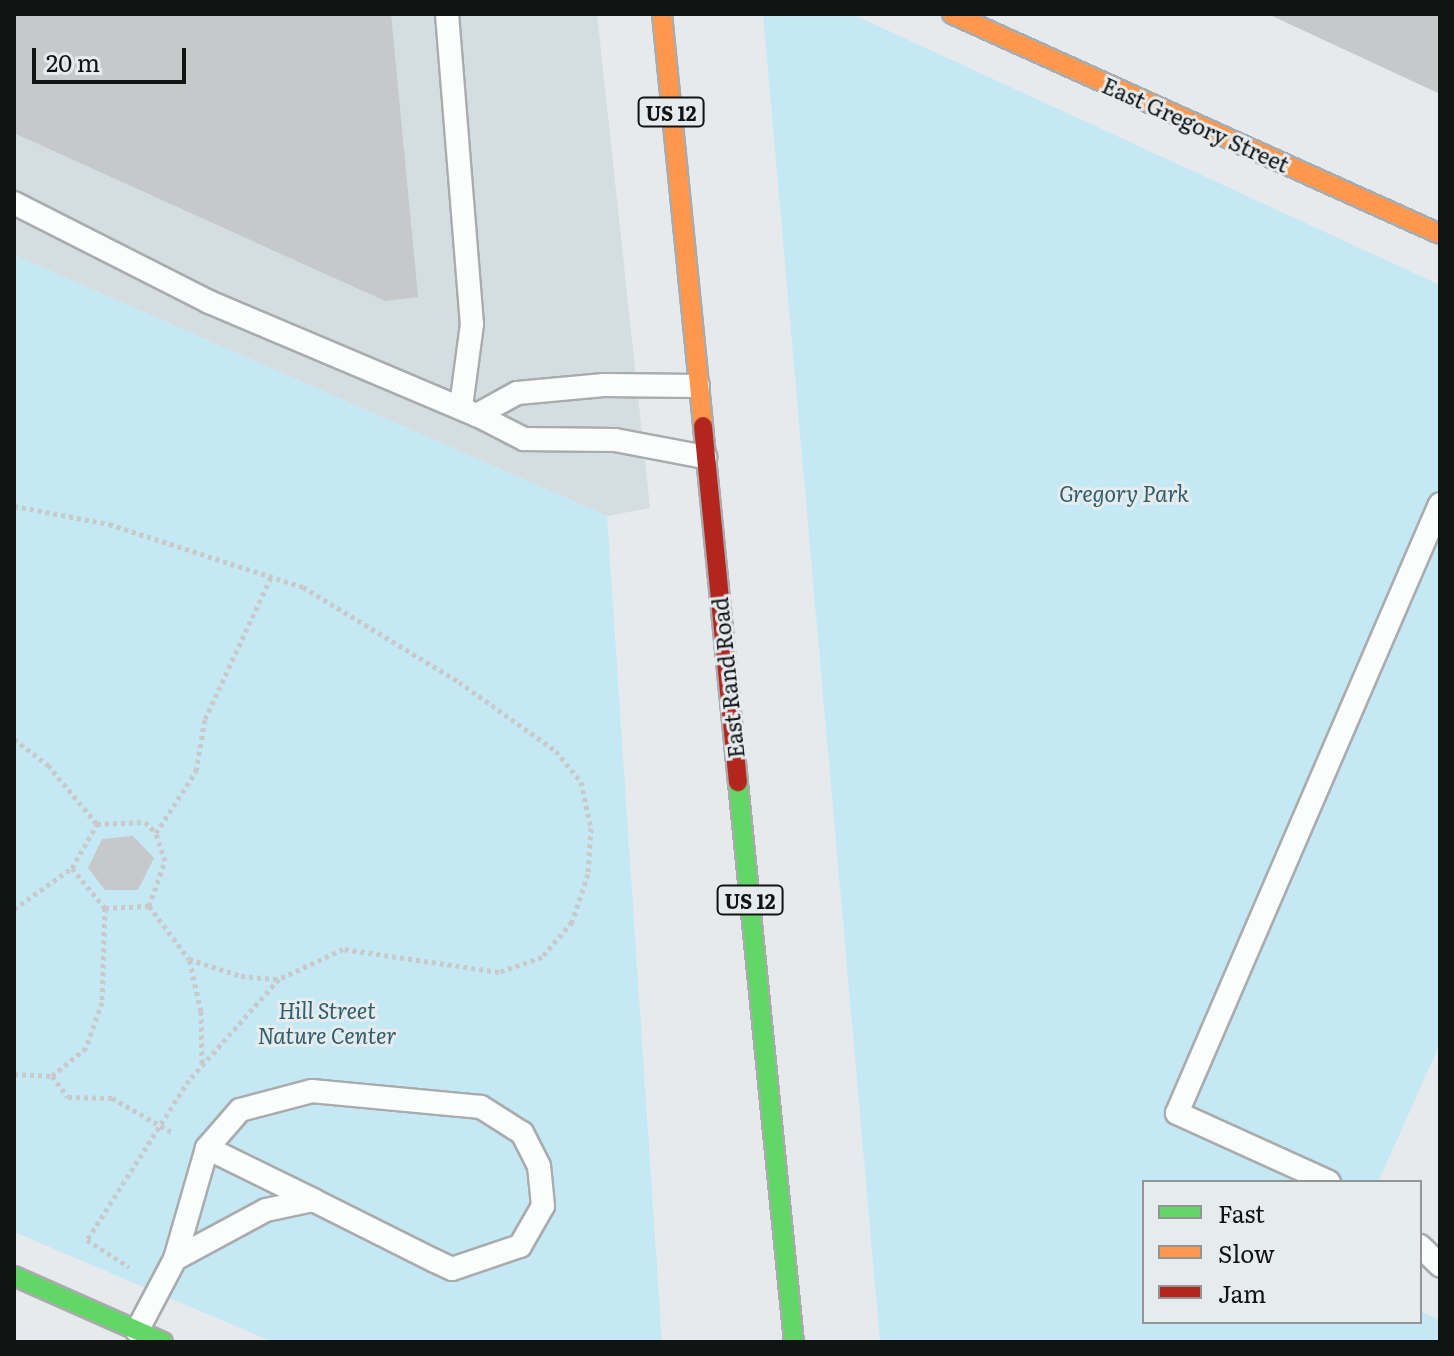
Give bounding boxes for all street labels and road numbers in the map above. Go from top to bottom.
street label: East Gregory Street [1098,71,1294,177]
road number: US 12 [637,96,705,128]
street label: East Rand Road [705,596,749,760]
road number: US 12 [716,884,784,916]

